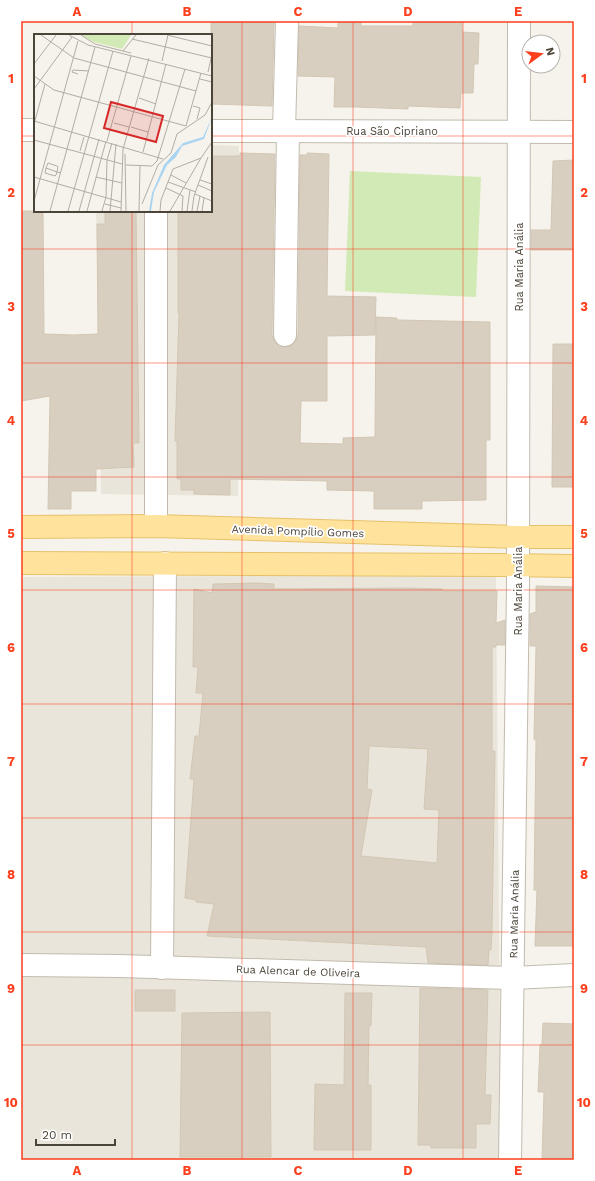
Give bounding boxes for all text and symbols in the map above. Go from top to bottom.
text: A [73,4,82,19]
text: B [183,4,192,19]
text: C [294,4,303,19]
text: D [403,4,413,19]
text: E [514,4,522,19]
inset map [34,34,212,212]
north arrow [521,34,561,74]
text: N [543,46,558,57]
text: 1 [8,71,14,86]
text: 1 [581,71,587,86]
street label: Rua São Cipriano [346,125,438,138]
text: 2 [7,185,15,200]
text: 2 [580,185,588,200]
street label: Rua Maria Anália [513,223,526,311]
text: 3 [7,299,15,314]
text: 3 [580,299,588,314]
text: 4 [7,413,16,428]
text: 4 [580,413,589,428]
street label: Avenida Pompílio Gomes [231,523,365,540]
text: 5 [7,526,15,541]
text: 5 [580,526,588,541]
street label: Rua Maria Anália [512,547,525,635]
text: 6 [7,640,15,655]
text: 6 [580,640,588,655]
text: 7 [7,754,15,769]
text: 7 [580,754,588,769]
text: 8 [7,867,15,882]
text: 8 [580,867,588,882]
street label: Rua Maria Anália [507,870,522,959]
street label: Rua Alencar de Oliveira [236,963,360,980]
text: 9 [7,981,15,996]
text: 9 [580,981,588,996]
text: 10 [4,1095,18,1110]
text: 10 [577,1095,591,1110]
scale bar [36,1121,115,1147]
text: 20 m [42,1128,72,1142]
text: A [73,1163,82,1178]
text: B [183,1163,192,1178]
text: C [294,1163,303,1178]
text: D [403,1163,413,1178]
text: E [514,1163,522,1178]

